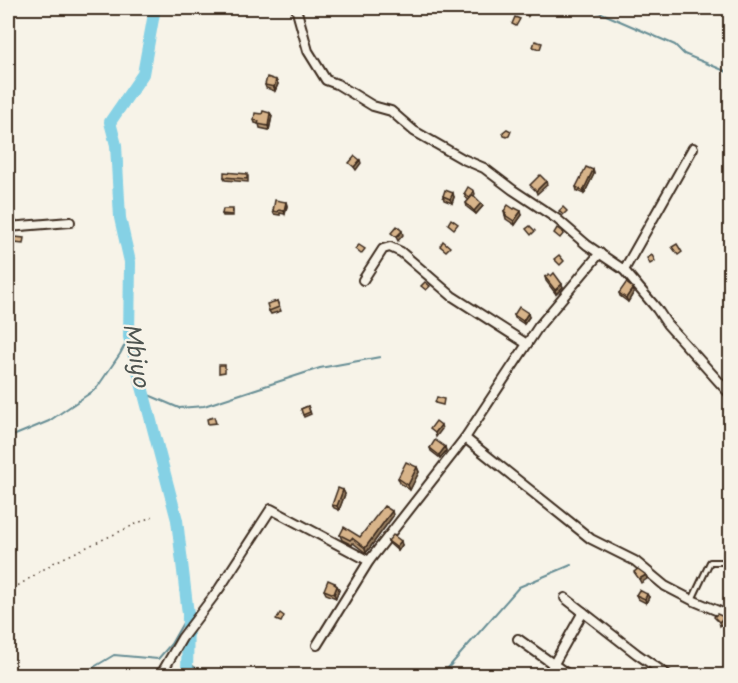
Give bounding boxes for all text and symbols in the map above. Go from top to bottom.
water label: Mbiyo [117,320,161,391]

